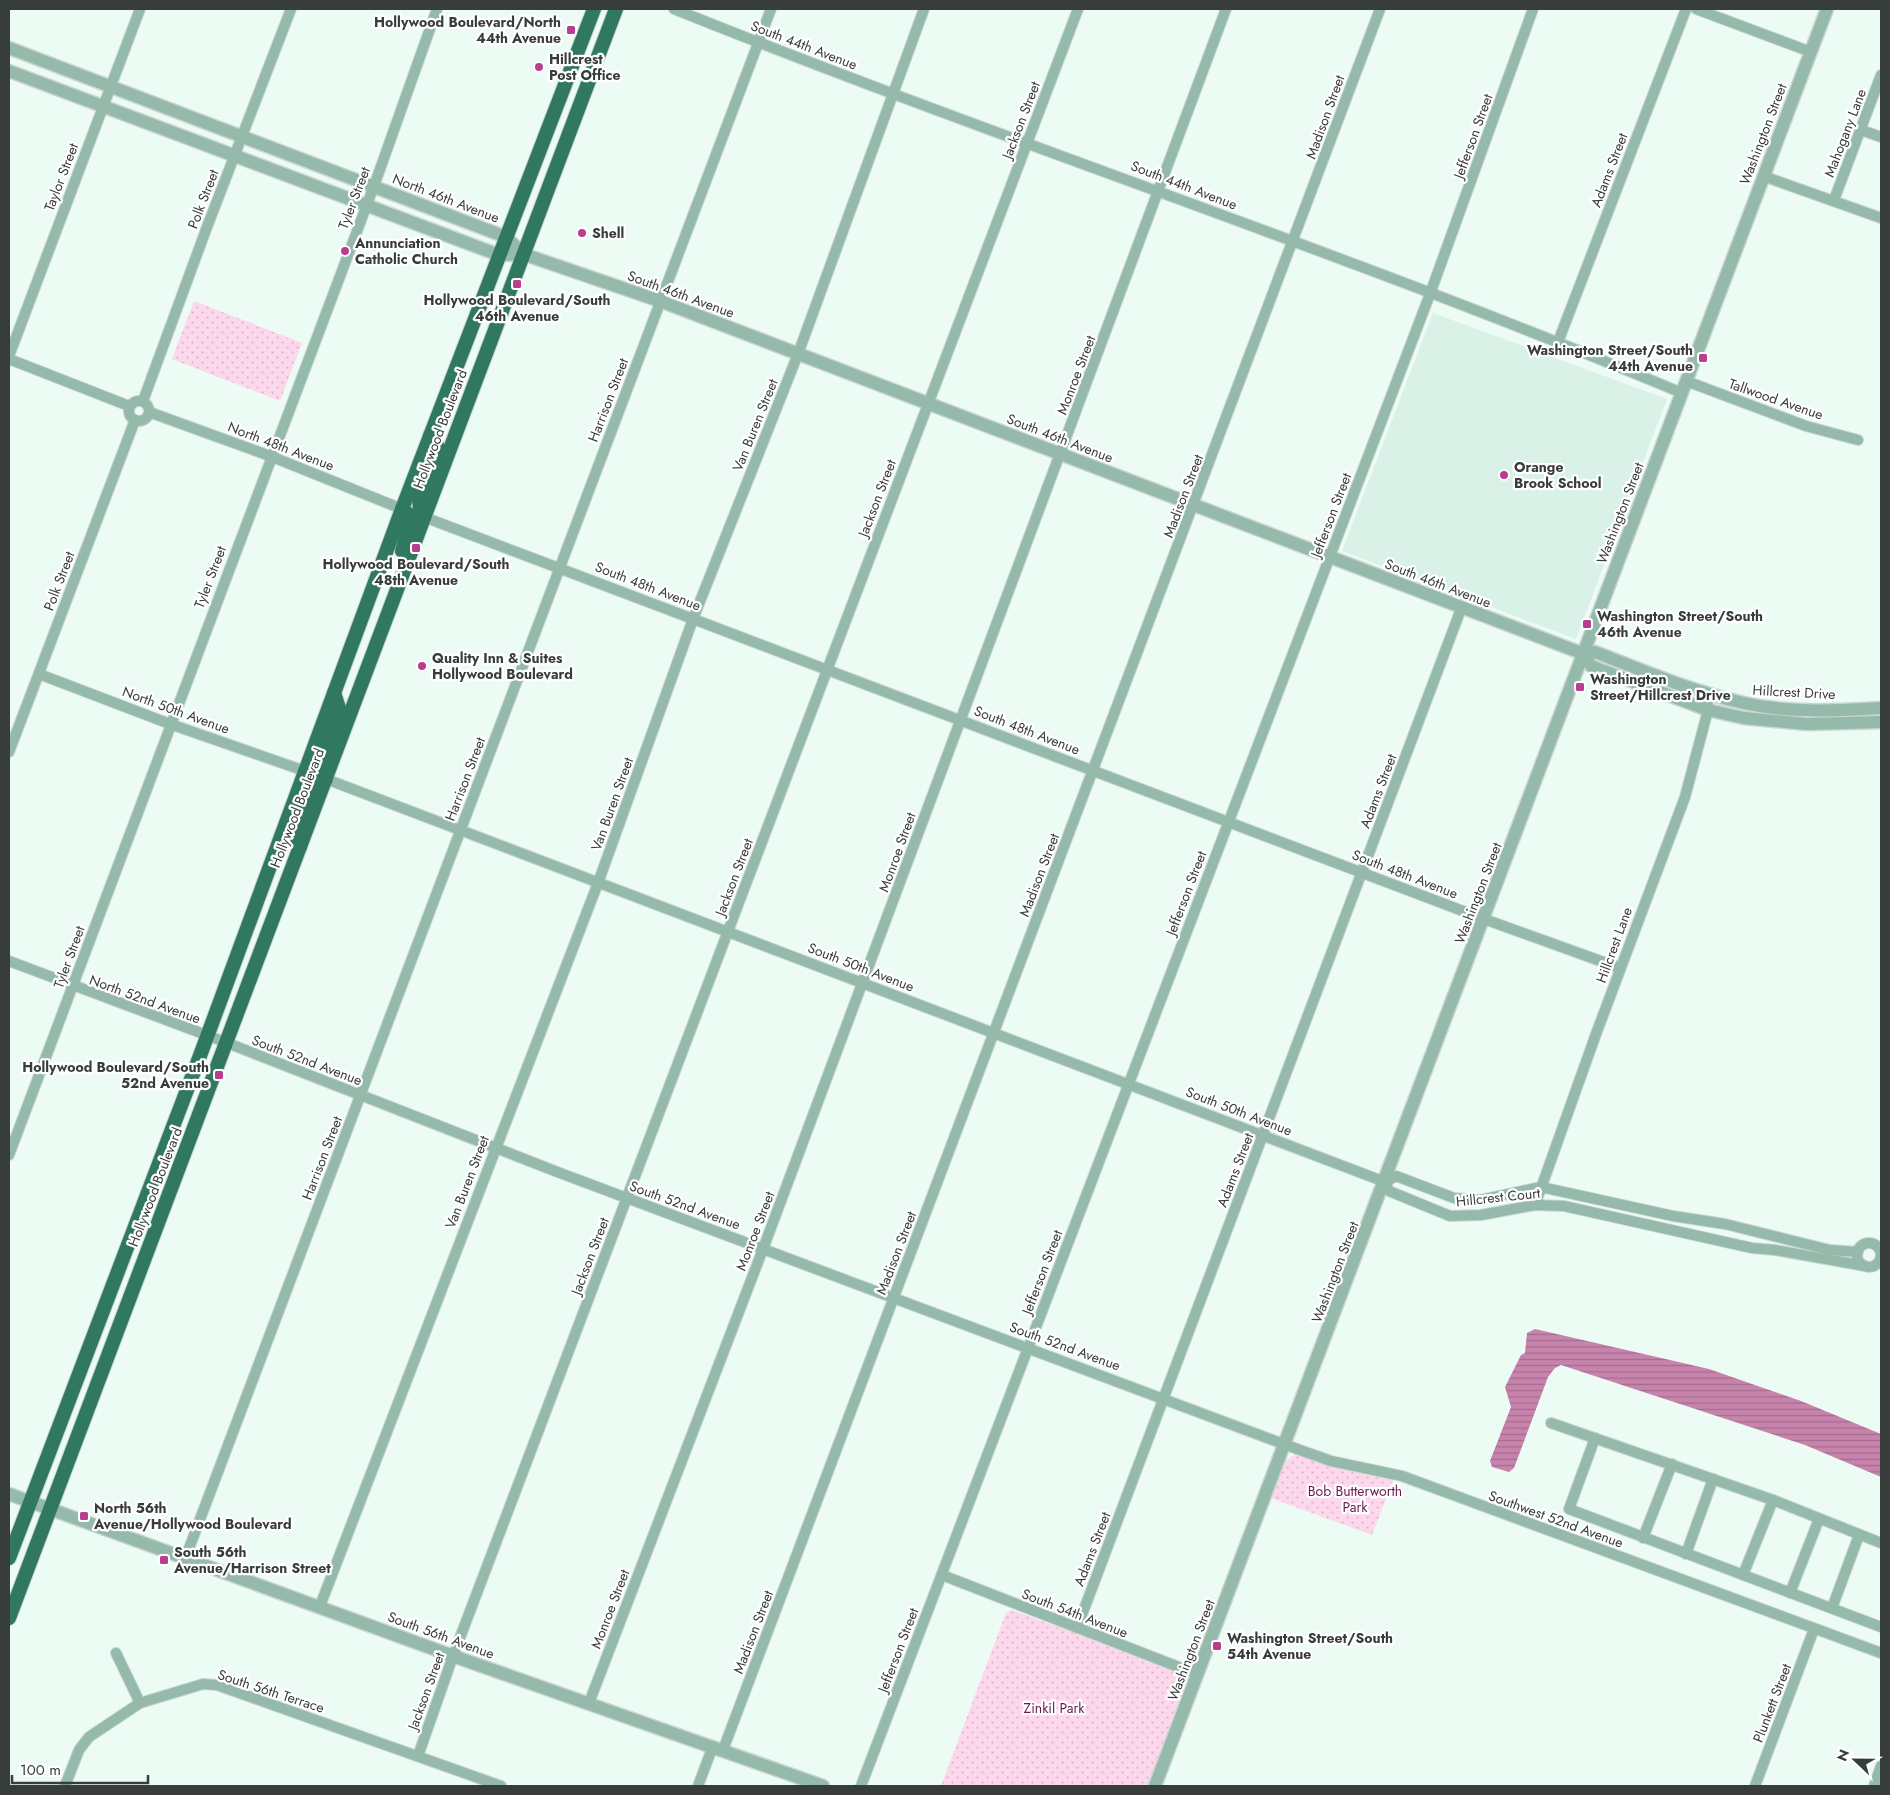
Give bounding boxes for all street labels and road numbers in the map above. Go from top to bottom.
street label: South 44th Avenue [748,16,860,74]
street label: Madison Street [1301,72,1350,162]
street label: Jackson Street [996,78,1045,163]
street label: Washington Street [1734,80,1792,188]
street label: Mahogany Lane [1819,86,1871,180]
street label: Jefferson Street [1448,90,1498,183]
street label: Adams Street [1586,129,1633,210]
street label: Taylor Street [39,140,83,214]
street label: South 44th Avenue [1128,156,1240,214]
street label: Tyler Street [333,163,375,232]
street label: Polk Street [183,166,224,231]
street label: North 46th Avenue [390,168,502,228]
street label: South 46th Avenue [625,265,737,323]
street label: Monroe Street [1052,332,1101,418]
street label: Harrison Street [583,355,633,445]
street label: Hollywood Boulevard [408,367,472,491]
street label: Tallwood Avenue [1726,373,1826,425]
street label: Van Buren Street [727,375,783,474]
street label: South 46th Avenue [1004,409,1116,467]
street label: North 48th Avenue [225,416,337,476]
street label: Madison Street [1158,451,1208,541]
street label: Jackson Street [852,456,901,541]
street label: Washington Street [1591,459,1649,567]
street label: Jefferson Street [1305,469,1356,562]
street label: Tyler Street [189,542,231,611]
street label: Polk Street [39,548,80,613]
street label: South 46th Avenue [1382,554,1494,612]
street label: South 48th Avenue [592,557,704,615]
street label: Hillcrest Drive [1752,680,1836,704]
street label: North 50th Avenue [119,681,233,739]
street label: South 48th Avenue [971,701,1083,759]
street label: Harrison Street [440,734,490,824]
street label: Hollywood Boulevard [265,746,329,870]
street label: Adams Street [1355,750,1402,831]
street label: Van Buren Street [586,754,638,853]
street label: Monroe Street [873,809,921,895]
street label: Madison Street [1014,830,1064,920]
street label: Jackson Street [709,835,758,920]
street label: Washington Street [1449,839,1507,947]
street label: South 48th Avenue [1349,845,1461,903]
street label: Jefferson Street [1160,847,1211,940]
street label: Hillcrest Lane [1591,904,1637,986]
street label: Tyler Street [48,922,90,991]
street label: South 50th Avenue [805,938,917,996]
street label: North 52nd Avenue [87,970,203,1028]
street label: South 52nd Avenue [249,1030,365,1090]
street label: South 50th Avenue [1183,1082,1295,1140]
street label: Harrison Street [297,1113,347,1203]
street label: Hollywood Boulevard [123,1125,187,1249]
street label: Adams Street [1212,1129,1259,1210]
street label: Van Buren Street [440,1132,494,1231]
street label: South 52nd Avenue [627,1176,743,1234]
street label: Hillcrest Court [1455,1183,1542,1211]
street label: Monroe Street [731,1188,780,1274]
street label: Madison Street [871,1208,921,1298]
street label: Jackson Street [565,1214,614,1299]
street label: Washington Street [1306,1218,1364,1326]
street label: Jefferson Street [1016,1226,1067,1319]
street label: South 52nd Avenue [1007,1317,1123,1375]
street label: Southwest 52nd Avenue [1486,1485,1626,1553]
street label: Adams Street [1069,1508,1116,1589]
street label: Monroe Street [586,1566,635,1652]
street label: South 54th Avenue [1019,1584,1131,1642]
street label: Madison Street [728,1587,778,1677]
street label: Washington Street [1162,1596,1220,1704]
street label: Jefferson Street [872,1604,923,1697]
street label: South 56th Avenue [385,1606,497,1664]
street label: Jackson Street [402,1649,449,1734]
street label: Plunkett Street [1748,1660,1796,1745]
street label: South 56th Terrace [215,1664,327,1718]

